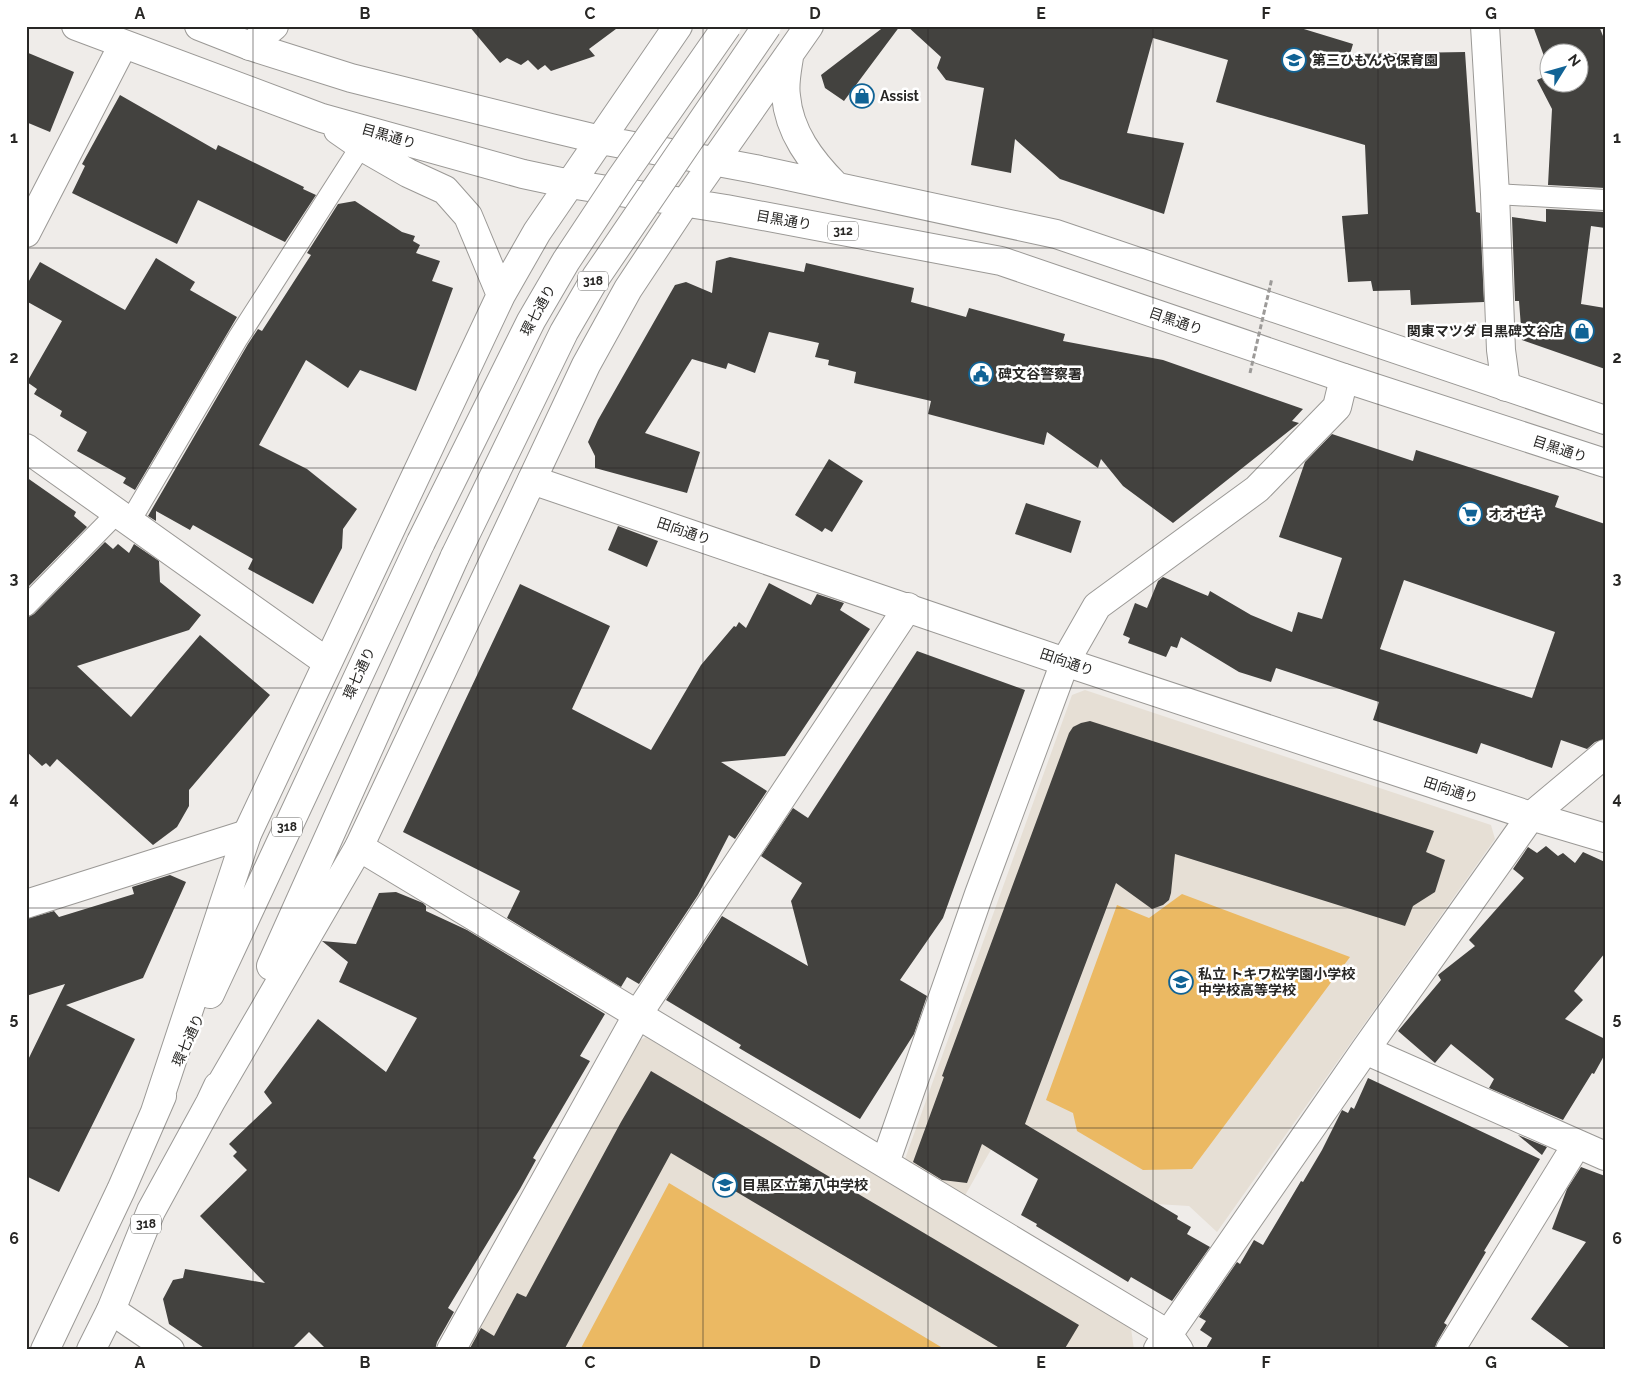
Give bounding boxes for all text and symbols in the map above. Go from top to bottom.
text: A [135,4,146,23]
text: B [360,4,371,23]
text: C [585,4,596,23]
text: D [809,4,821,23]
text: E [1036,4,1046,23]
text: F [1261,4,1271,23]
text: G [1485,4,1497,23]
north arrow [1538,42,1588,92]
school or university icon: 第三ひもんや保育園 [1281,47,1307,73]
text: N [1565,51,1584,69]
place label: 第三ひもんや保育園 [1312,52,1438,68]
shop icon: Assist [849,83,875,109]
place label: Assist [880,88,920,104]
street label: 目黒通り [360,121,418,151]
text: 1 [10,128,18,147]
text: 1 [1613,128,1621,147]
street label: 目黒通り [755,207,813,233]
road number: 312 [828,222,858,240]
road number: 318 [578,272,608,290]
street label: 環七通り [517,282,559,338]
street label: 目黒通り [1147,304,1205,338]
shop icon: 関東マツダ 目黒碑文谷店 [1569,318,1595,344]
place label: 関東マツダ 目黒碑文谷店 [1407,323,1564,339]
text: 2 [9,348,19,367]
text: 2 [1612,348,1622,367]
public building icon: 碑文谷警察署 [968,361,994,387]
place label: 碑文谷警察署 [998,366,1082,382]
street label: 目黒通り [1531,433,1589,465]
supermarket icon: オオゼキ [1457,501,1483,527]
place label: オオゼキ [1488,506,1544,522]
street label: 田向通り [655,514,713,548]
text: 3 [10,569,19,588]
text: 3 [1613,569,1622,588]
street label: 環七通り [340,644,378,702]
street label: 田向通り [1038,645,1096,679]
street label: 田向通り [1422,774,1480,806]
text: 4 [9,789,19,808]
text: 4 [1612,789,1622,808]
road number: 318 [272,818,302,836]
place label: 私立 トキワ松学園小学校 中学校高等学校 [1198,966,1355,998]
school or university icon: 私立 トキワ松学園小学校 中学校高等学校 [1168,969,1194,995]
text: 5 [10,1009,19,1028]
text: 5 [1613,1009,1622,1028]
street label: 環七通り [169,1011,207,1069]
school or university icon: 目黒区立第八中学校 [712,1172,738,1198]
place label: 目黒区立第八中学校 [742,1177,868,1193]
road number: 318 [131,1214,161,1234]
text: 6 [9,1229,19,1248]
text: 6 [1612,1229,1622,1248]
text: A [135,1353,146,1372]
text: B [360,1353,371,1372]
text: C [585,1353,596,1372]
text: D [809,1353,821,1372]
text: E [1036,1353,1046,1372]
text: F [1261,1353,1271,1372]
text: G [1485,1353,1497,1372]

